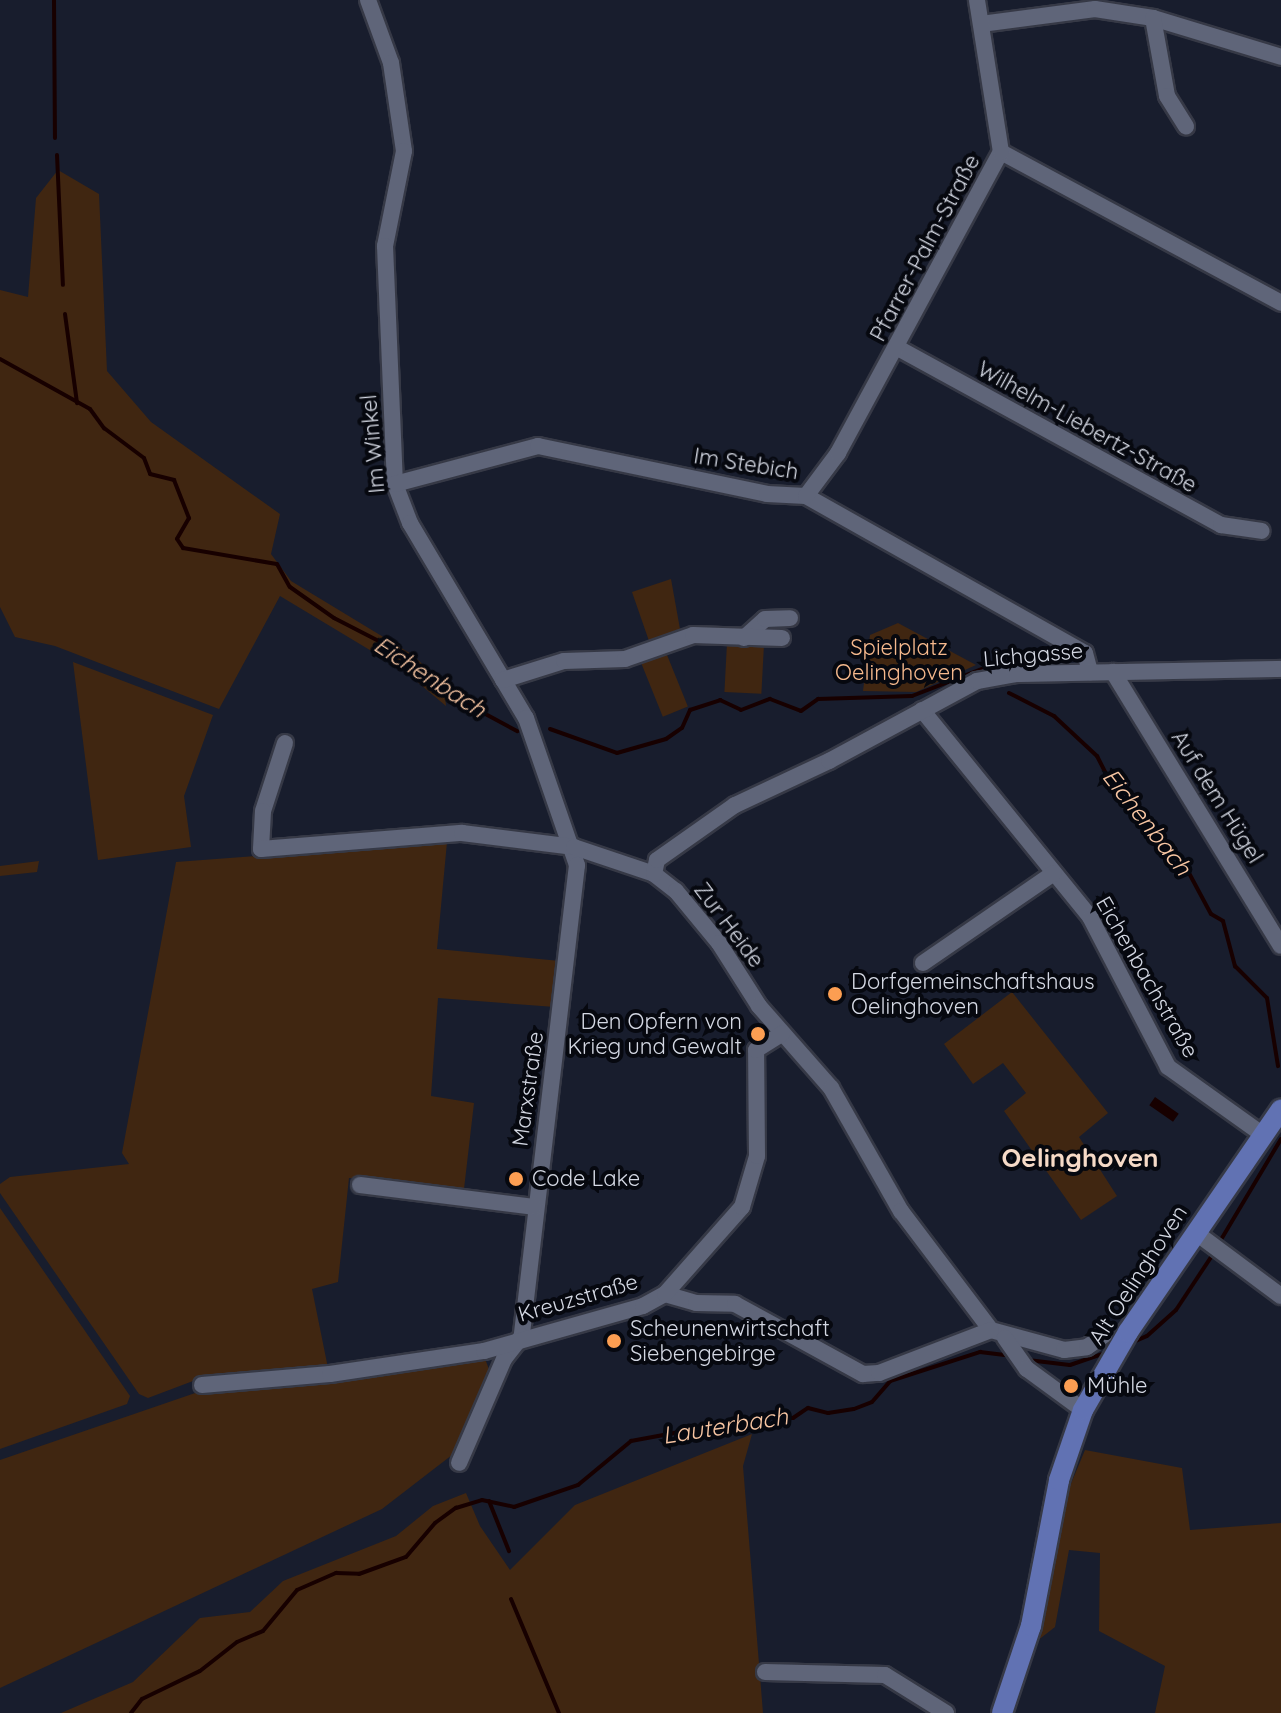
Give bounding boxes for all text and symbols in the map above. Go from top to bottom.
street label: Pfarrer-Palm-Straße [865,150,985,346]
street label: Wilhelm-Liebertz-Straße [973,356,1201,498]
street label: Im Winkel [356,394,390,494]
street label: Im Stebich [692,443,800,485]
water label: Eichenbach [369,630,491,724]
park label: Spielplatz Oelinghoven [835,634,963,686]
street label: Lichgasse [982,637,1084,673]
street label: Auf dem Hügel [1166,726,1268,868]
water label: Eichenbach [1096,763,1198,881]
street label: Zur Heide [688,877,770,973]
street label: Eichenbachstraße [1090,892,1204,1062]
place label: Dorfgemeinschaftshaus Oelinghoven [851,968,1094,1020]
marker: Dorfgemeinschaftshaus Oelinghoven [826,985,844,1003]
place label: Den Opfern von Krieg und Gewalt [567,1008,742,1060]
marker: Den Opfern von Krieg und Gewalt [749,1025,767,1043]
street label: Marxstraße [507,1030,549,1148]
district label: Oelinghoven [1001,1142,1159,1174]
place label: Code Lake [532,1166,640,1192]
marker: Code Lake [507,1170,525,1188]
street label: Alt Oelinghoven [1083,1200,1193,1350]
street label: Kreuzstraße [515,1268,641,1328]
place label: Scheunenwirtschaft Siebengebirge [630,1315,830,1366]
marker: Scheunenwirtschaft Siebengebirge [605,1332,623,1350]
place label: Mühle [1087,1373,1147,1399]
marker: Mühle [1062,1377,1080,1395]
water label: Lauterbach [660,1402,790,1450]

